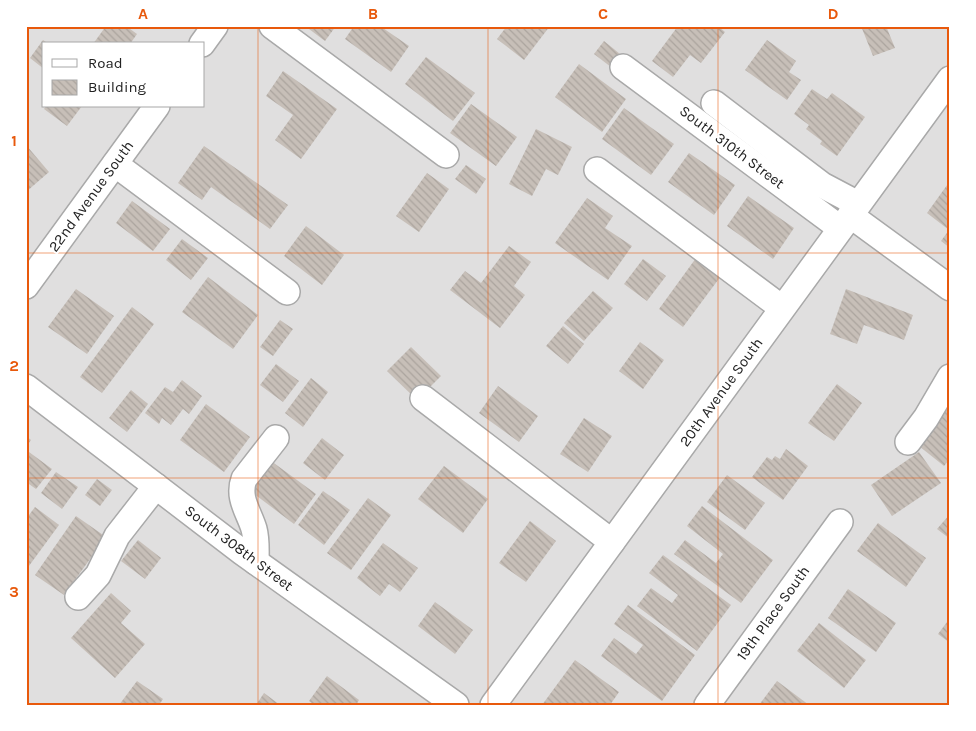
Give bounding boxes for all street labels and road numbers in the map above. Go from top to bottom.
street label: South 310th Street [676,102,788,193]
street label: 22nd Avenue South [45,137,137,255]
street label: 20th Avenue South [676,334,766,450]
street label: South 308th Street [181,501,297,595]
street label: 19th Place South [733,562,813,664]

